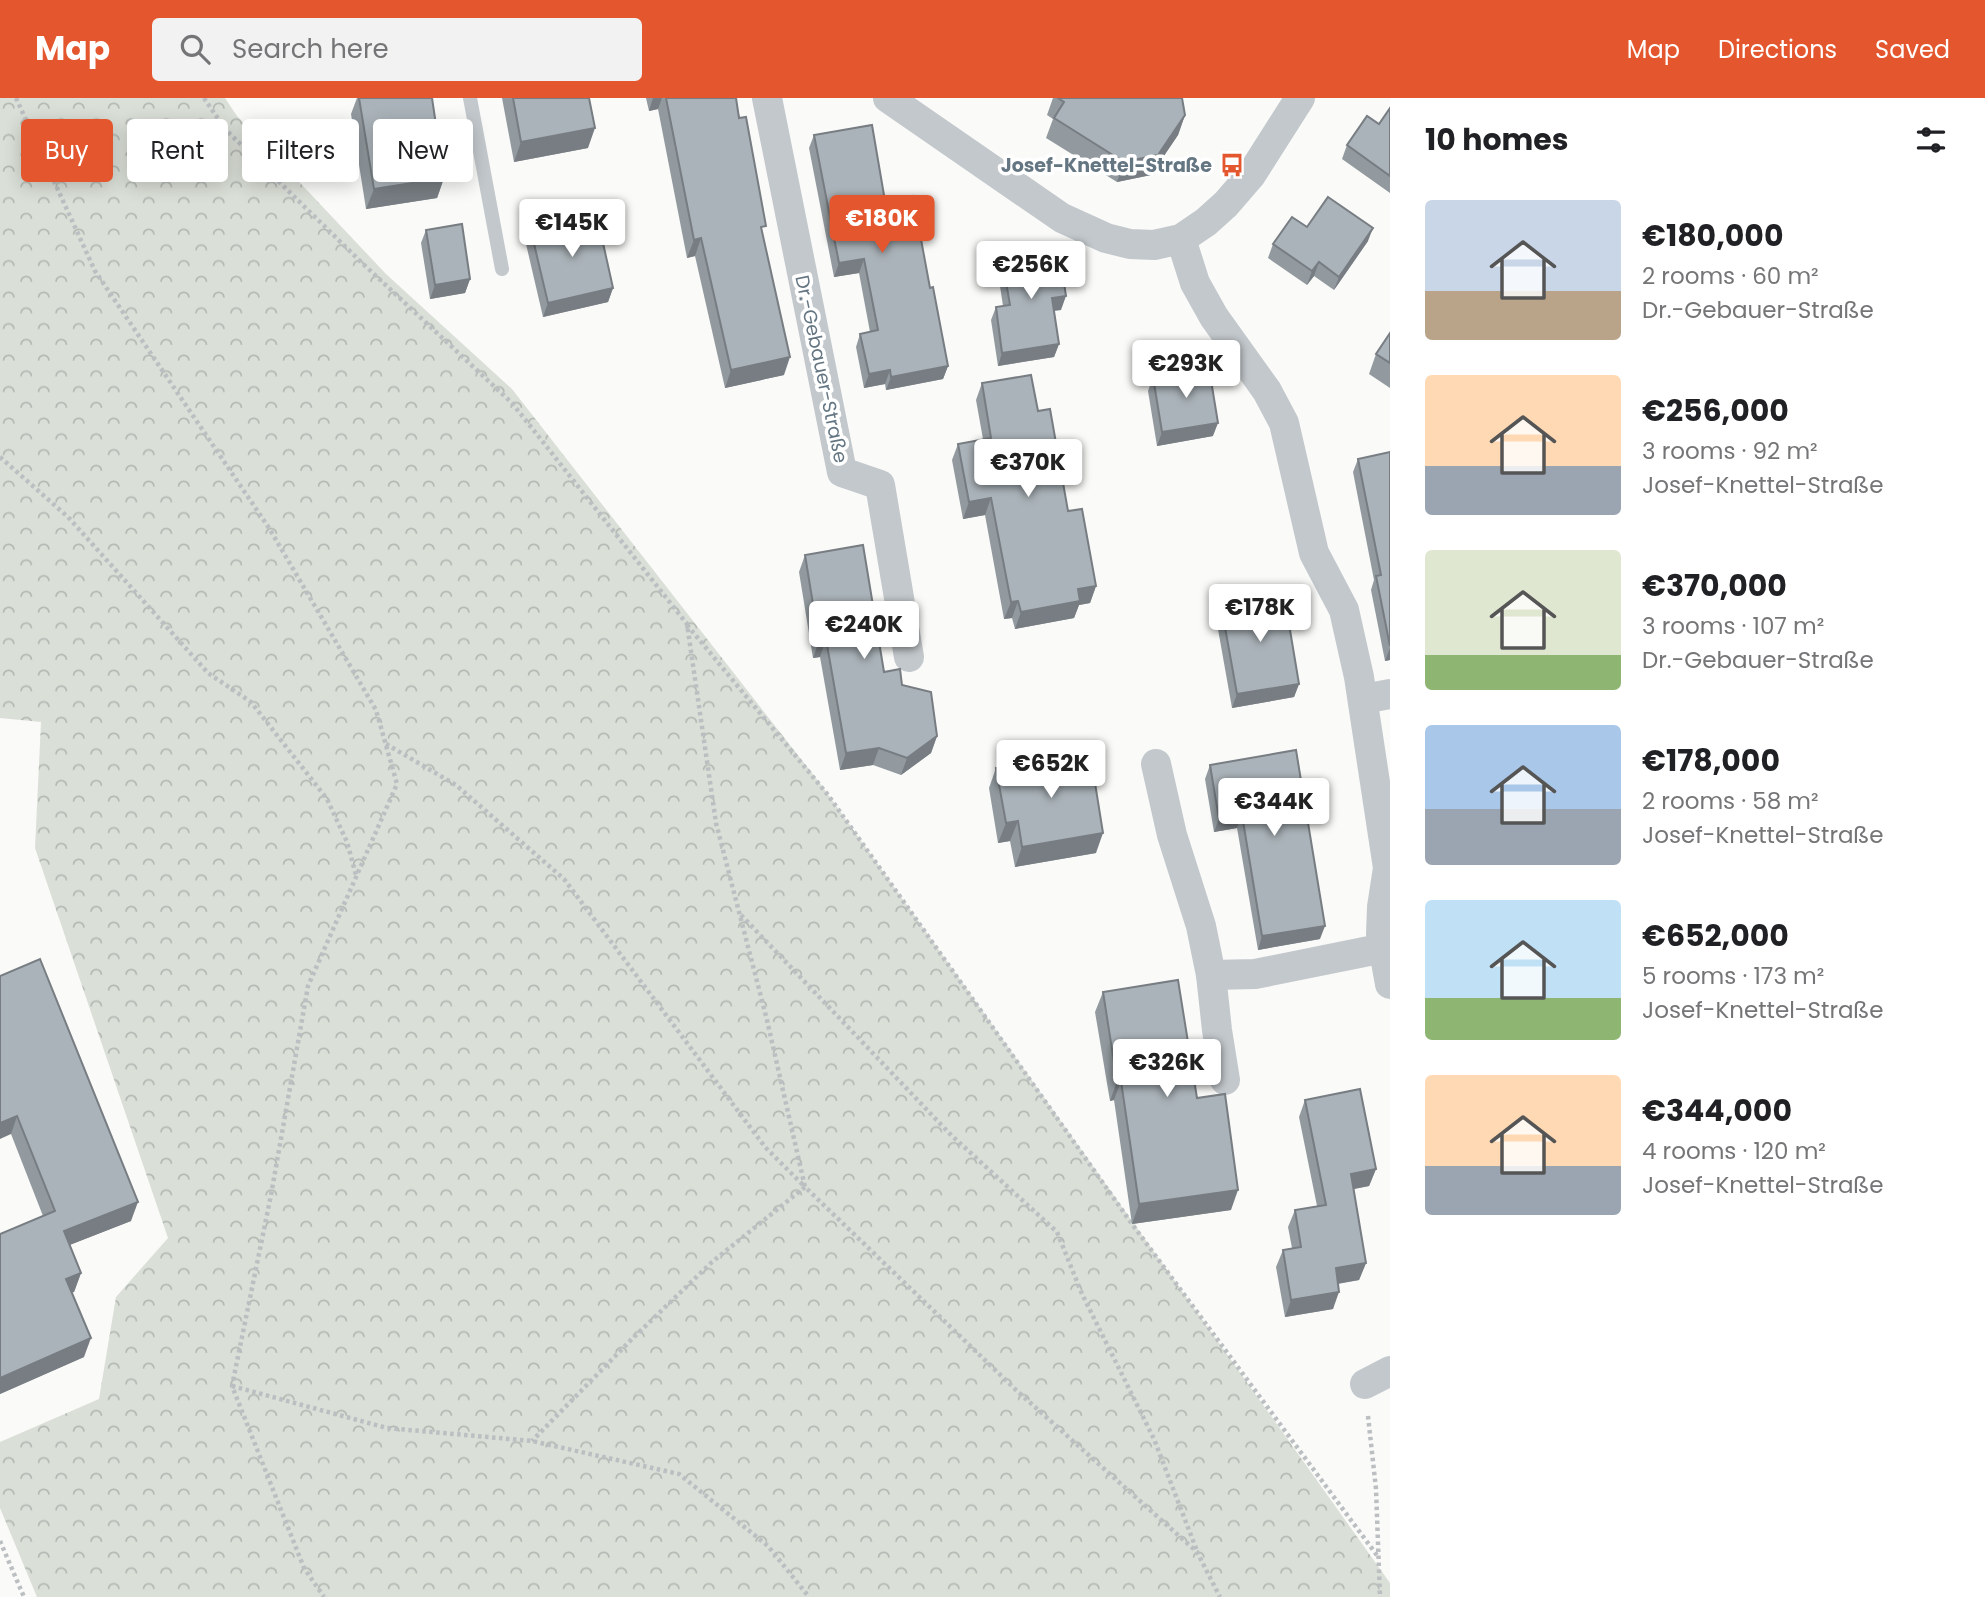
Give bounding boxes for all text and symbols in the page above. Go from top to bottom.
search box [152,18,642,81]
text: Map [35,25,110,72]
icon: search [176,30,214,68]
text: Search here [232,31,389,67]
text: Map [1627,33,1680,66]
text: Directions [1718,33,1837,66]
text: Saved [1875,33,1950,66]
text: 10 homes [1425,118,1569,161]
chip: Buy [21,119,113,182]
chip: Rent [127,119,228,182]
chip: Filters [242,119,359,182]
chip: New [373,119,473,182]
icon: filters [1912,121,1950,159]
bus stop icon: Josef-Knettel-Straße [1218,151,1246,179]
place label: Josef-Knettel-Straße [1001,152,1212,179]
pin: €180K [833,195,931,255]
pin: €145K [523,200,621,259]
text: €180K [846,202,918,234]
text: €145K [535,206,609,238]
text: €180,000 [1642,214,1783,257]
icon: home [1481,228,1565,312]
pin: €256K [982,242,1080,301]
text: €256K [992,248,1070,280]
text: 2 rooms · 60 m² [1642,260,1819,292]
street label: Dr.-Gebauer-Straße [788,273,855,466]
text: Dr.-Gebauer-Straße [1642,294,1874,326]
pin: €293K [1137,341,1235,400]
text: €293K [1148,347,1224,379]
text: €256,000 [1642,389,1789,432]
icon: home [1481,403,1565,487]
text: 3 rooms · 92 m² [1642,435,1818,467]
pin: €370K [979,440,1077,499]
text: €370K [990,446,1066,478]
text: Josef-Knettel-Straße [1642,469,1883,501]
text: €370,000 [1642,564,1787,607]
icon: home [1481,578,1565,662]
pin: €178K [1211,584,1309,644]
text: €178K [1225,591,1295,623]
pin: €240K [815,602,913,661]
text: €240K [825,608,903,640]
text: 3 rooms · 107 m² [1642,610,1824,642]
text: Dr.-Gebauer-Straße [1642,644,1874,676]
text: €178,000 [1642,739,1780,782]
pin: €652K [1002,740,1100,800]
text: €652K [1012,747,1090,779]
icon: home [1481,753,1565,837]
pin: €344K [1225,778,1323,838]
text: €344K [1234,785,1314,817]
text: 2 rooms · 58 m² [1642,785,1819,817]
text: Josef-Knettel-Straße [1642,819,1883,851]
text: €652,000 [1642,914,1789,957]
icon: home [1481,928,1565,1012]
text: 5 rooms · 173 m² [1642,960,1824,992]
text: Josef-Knettel-Straße [1642,994,1883,1026]
pin: €326K [1118,1040,1216,1099]
text: €326K [1129,1046,1205,1078]
text: €344,000 [1642,1089,1792,1132]
icon: home [1481,1103,1565,1187]
text: 4 rooms · 120 m² [1642,1135,1826,1167]
text: Josef-Knettel-Straße [1642,1169,1883,1201]

